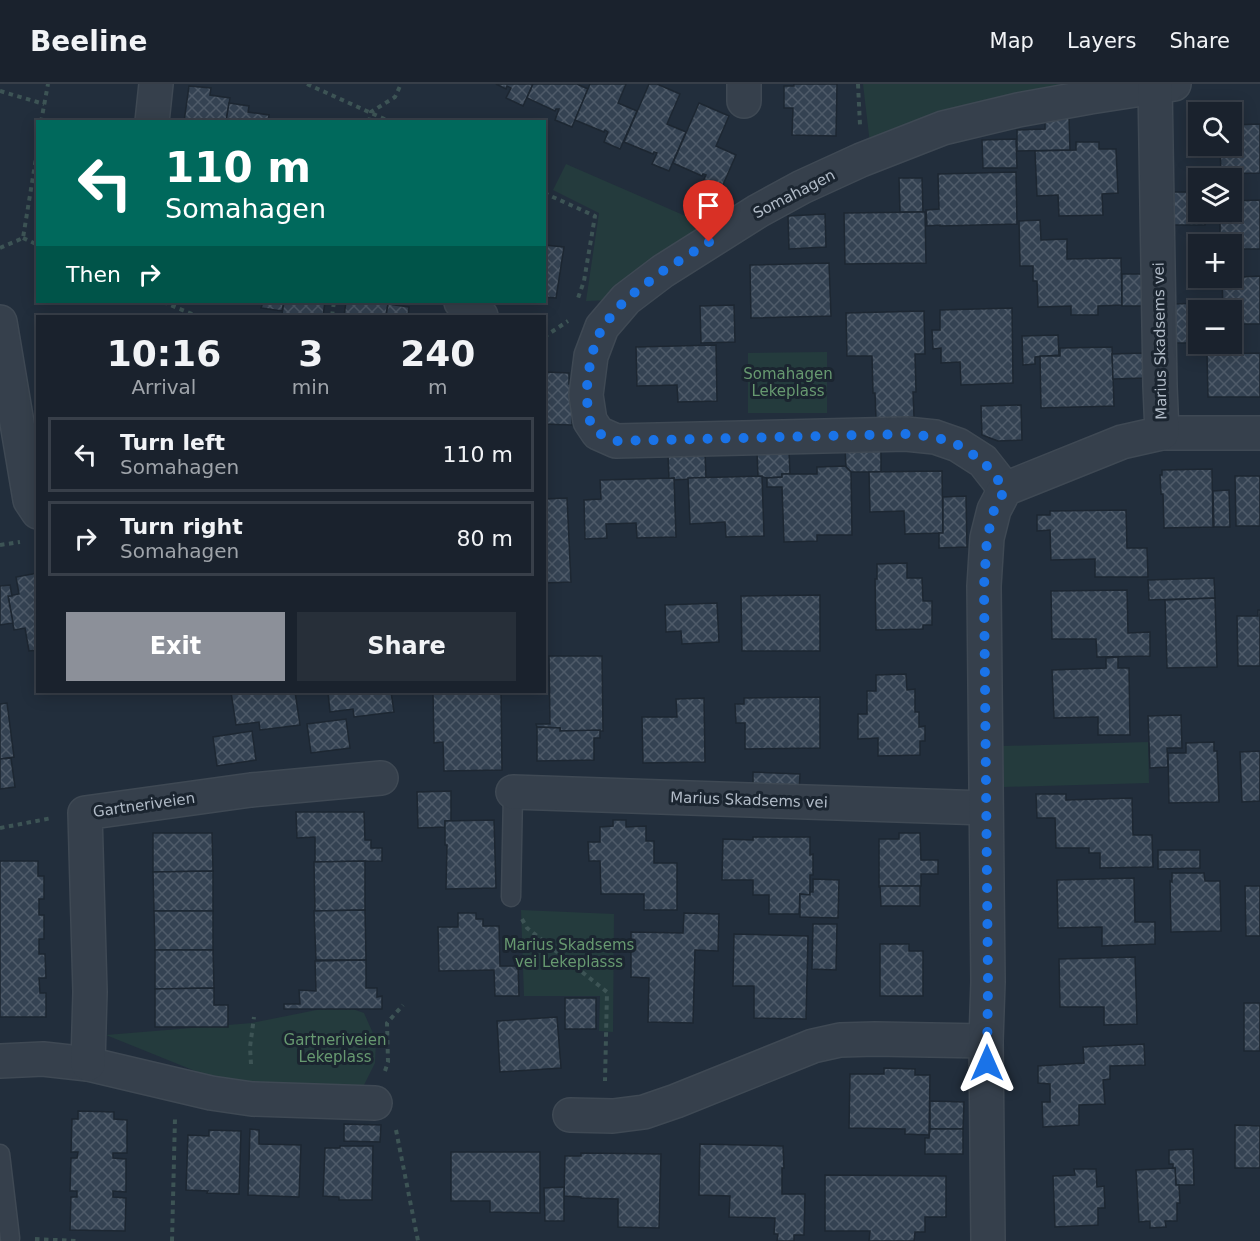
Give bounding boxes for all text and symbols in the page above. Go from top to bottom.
text: Beeline [30,25,147,58]
text: Map [990,29,1034,53]
text: Layers [1067,29,1136,53]
text: Share [1169,29,1230,53]
map controls [1188,102,1242,354]
button: search [1188,102,1242,156]
text: 110 m [165,143,311,192]
icon: left [66,144,144,222]
street label: Somahagen [750,166,838,222]
button: layers [1188,168,1242,222]
pin [683,180,734,242]
icon: arrive [692,189,725,222]
text: Somahagen [165,193,326,224]
button: + [1188,234,1242,288]
icon: right [133,258,166,291]
text: Then [66,262,121,287]
street label: Marius Skadsems vei [1150,262,1170,420]
button: − [1188,300,1242,354]
text: 10:16 [107,333,221,374]
text: 3 [298,333,323,374]
text: 240 [400,333,475,374]
park label: Somahagen Lekeplass [743,365,833,400]
text: Arrival [131,375,196,399]
text: min [292,375,330,399]
text: m [428,375,448,399]
text: Turn left [120,430,225,455]
icon: left [69,438,102,471]
text: 110 m [443,442,513,467]
text: Somahagen [120,455,239,479]
text: Turn right [120,514,243,539]
icon: right [69,522,102,555]
text: 80 m [457,526,513,551]
text: Somahagen [120,539,239,563]
button: Exit [66,612,285,681]
button: Share [297,612,516,681]
street label: Marius Skadsems vei [670,788,828,812]
street label: Gartneriveien [92,789,196,821]
park label: Marius Skadsems vei Lekeplasss [504,936,635,971]
park label: Gartneriveien Lekeplass [284,1031,386,1066]
position arrow [955,1031,1019,1095]

